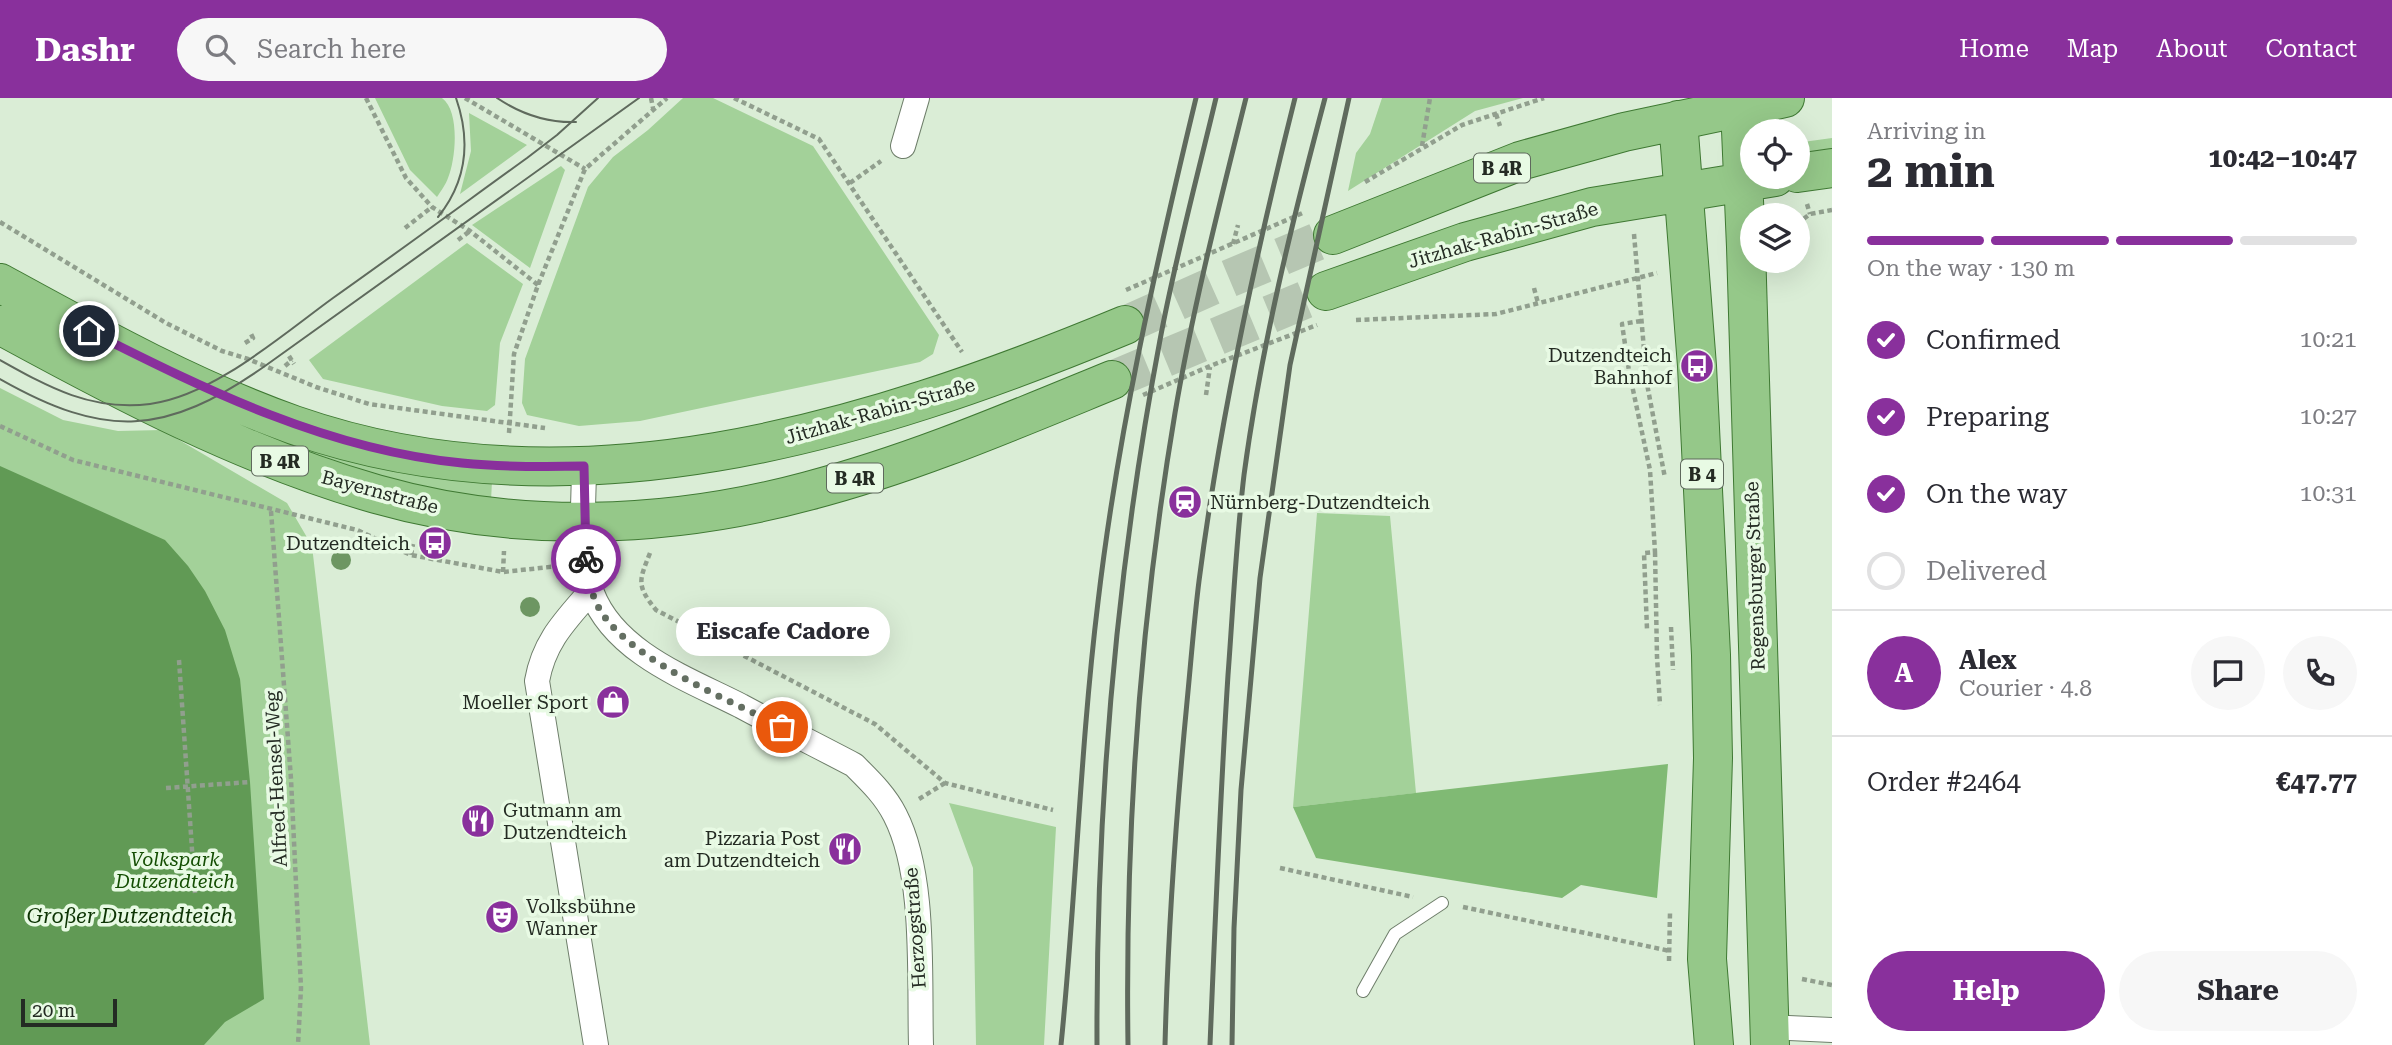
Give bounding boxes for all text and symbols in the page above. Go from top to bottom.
search box [177,18,667,81]
text: Dashr [35,30,135,69]
icon: search [201,30,239,68]
text: Search here [257,34,406,64]
text: Home [1959,35,2029,63]
text: Map [2067,35,2118,63]
text: About [2156,35,2227,63]
text: Contact [2265,35,2357,63]
text: Arriving in [1867,118,1986,145]
map controls [1740,119,1810,273]
button: locate [1740,119,1810,189]
text: 10:42–10:47 [2208,143,2357,173]
text: 2 min [1867,144,1995,198]
road number: B 4R [1474,154,1530,182]
street label: Jitzhak-Rabin-Straße [1405,197,1601,273]
button: layers [1740,203,1810,273]
text: On the way · 130 m [1867,255,2075,282]
pin [59,301,119,361]
icon: home [70,312,108,350]
icon: check [1867,321,1905,359]
text: Confirmed [1926,325,2061,355]
text: 10:21 [2300,326,2357,353]
place label: Dutzendteich Bahnhof [1548,344,1673,389]
bus stop icon: Dutzendteich Bahnhof [1678,347,1716,385]
street label: Jitzhak-Rabin-Straße [782,373,978,449]
icon: check [1867,398,1905,436]
text: Preparing [1926,402,2049,432]
text: 10:27 [2300,403,2357,430]
road number: B 4R [252,446,308,475]
road number: B 4 [1681,460,1723,488]
road number: B 4R [827,464,883,492]
street label: Bayernstraße [319,465,441,519]
icon: check [1867,475,1905,513]
text: On the way [1926,479,2067,509]
text: 10:31 [2300,480,2357,507]
street label: Regensburger Straße [1740,481,1770,671]
station icon: Nürnberg-Dutzendteich [1166,483,1204,521]
place label: Nürnberg-Dutzendteich [1210,491,1430,514]
bus stop icon: Dutzendteich [416,524,454,562]
courier [551,524,621,594]
place label: Dutzendteich [286,532,410,555]
icon: bike [567,540,605,578]
text: Delivered [1926,556,2047,586]
callout: Eiscafe Cadore [675,608,889,657]
text: Eiscafe Cadore [696,618,870,645]
button: chat [2191,636,2265,710]
button: phone [2283,636,2357,710]
text: Alex [1959,645,2017,675]
text: A [1895,658,1913,688]
text: Courier · 4.8 [1959,675,2092,702]
shop icon: Moeller Sport [594,683,632,721]
street label: Alfred-Hensel-Weg [260,690,292,868]
place label: Moeller Sport [462,691,588,714]
pin [752,697,812,757]
icon: bag [763,708,801,746]
text: Order #2464 [1867,767,2021,797]
text: €47.77 [2276,767,2357,797]
place label: Gutmann am Dutzendteich [503,799,627,844]
restaurant icon: Gutmann am Dutzendteich [459,802,497,840]
place label: Pizzaria Post am Dutzendteich [664,827,820,872]
restaurant icon: Pizzaria Post am Dutzendteich [826,830,864,868]
park label: Volkspark Dutzendteich [114,848,235,893]
street label: Herzogstraße [899,867,931,989]
place label: Volksbühne Wanner [526,895,636,940]
theatre icon: Volksbühne Wanner [483,898,521,936]
water label: Großer Dutzendteich [27,904,233,928]
button: Help [1867,951,2105,1031]
button: Share [2119,951,2357,1031]
scale bar [21,996,117,1028]
text: 20 m [32,999,75,1022]

